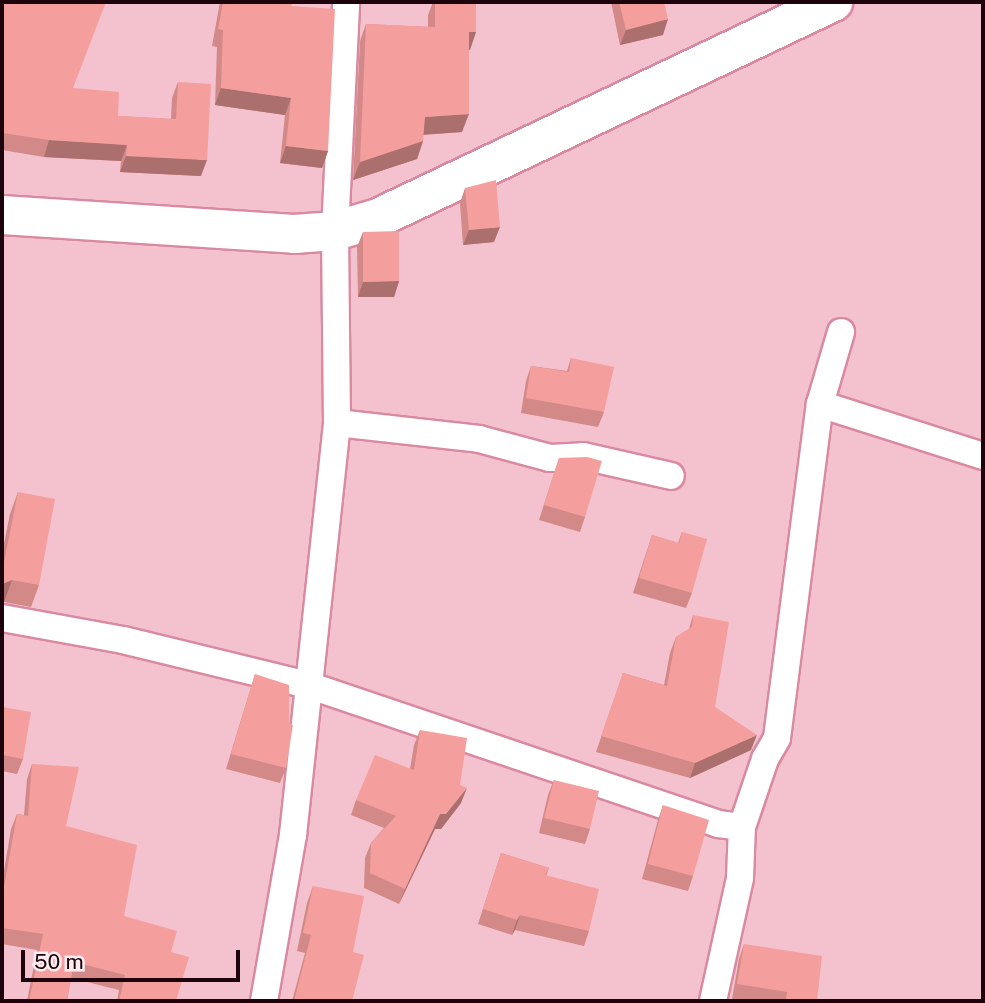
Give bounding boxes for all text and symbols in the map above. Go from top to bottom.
scale bar [24,936,243,980]
text: 50 m [34,949,84,974]

